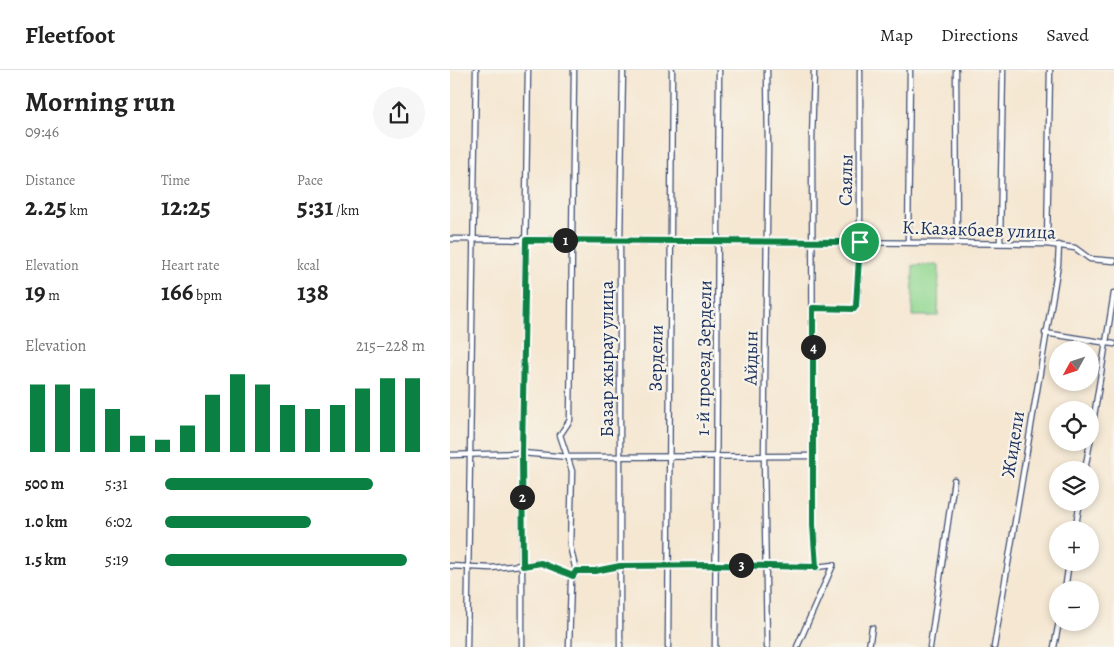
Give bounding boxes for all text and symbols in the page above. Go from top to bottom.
text: Fleetfoot [25,19,115,51]
text: Map [880,23,913,47]
text: Directions [941,23,1018,47]
text: Saved [1046,23,1089,47]
text: Morning run [25,83,175,121]
button: share [373,87,425,139]
text: 09:46 [25,121,59,143]
street label: Саялы [833,154,859,206]
text: Distance [25,171,75,190]
text: Time [161,171,190,190]
text: Pace [297,171,323,190]
text: 2.25 [25,190,67,224]
text: 12:25 [161,190,211,224]
text: 5:31 [297,190,333,224]
text: km [67,201,88,220]
text: /km [333,201,359,220]
street label: К.Казакбаев улица [902,214,1057,246]
pin [839,221,881,263]
pin: 1 [552,228,578,252]
icon: arrive [846,228,874,256]
text: 1 [563,231,568,250]
text: Elevation [25,256,79,275]
text: Heart rate [161,256,219,275]
text: kcal [297,256,319,275]
text: 19 [25,275,46,309]
text: 166 [161,275,193,309]
text: 138 [297,275,329,309]
street label: Базар жырау улица [594,280,620,437]
street label: 1-й проезд Зердели [690,280,718,436]
text: m [46,286,60,305]
text: bpm [193,286,222,305]
street label: Зердели [642,324,670,392]
street label: Айдын [738,330,764,387]
pin: 4 [800,334,826,360]
text: Elevation [25,335,86,357]
text: 215–228 m [356,335,425,357]
text: 4 [810,338,817,357]
north arrow [1049,341,1099,391]
map controls [1049,341,1099,631]
button: locate [1049,401,1099,451]
street label: Жидели [995,409,1031,479]
button: layers [1049,461,1099,511]
text: 500 m [25,473,64,495]
text: 5:31 [105,473,128,495]
pin: 2 [510,484,534,510]
text: 2 [519,488,526,507]
text: 1.0 km [25,511,68,533]
text: 6:02 [105,511,132,533]
button: + [1049,521,1099,571]
text: 1.5 km [25,549,66,571]
text: 5:19 [105,549,128,571]
pin: 3 [728,552,754,578]
text: 3 [738,556,745,575]
button: − [1049,581,1099,631]

